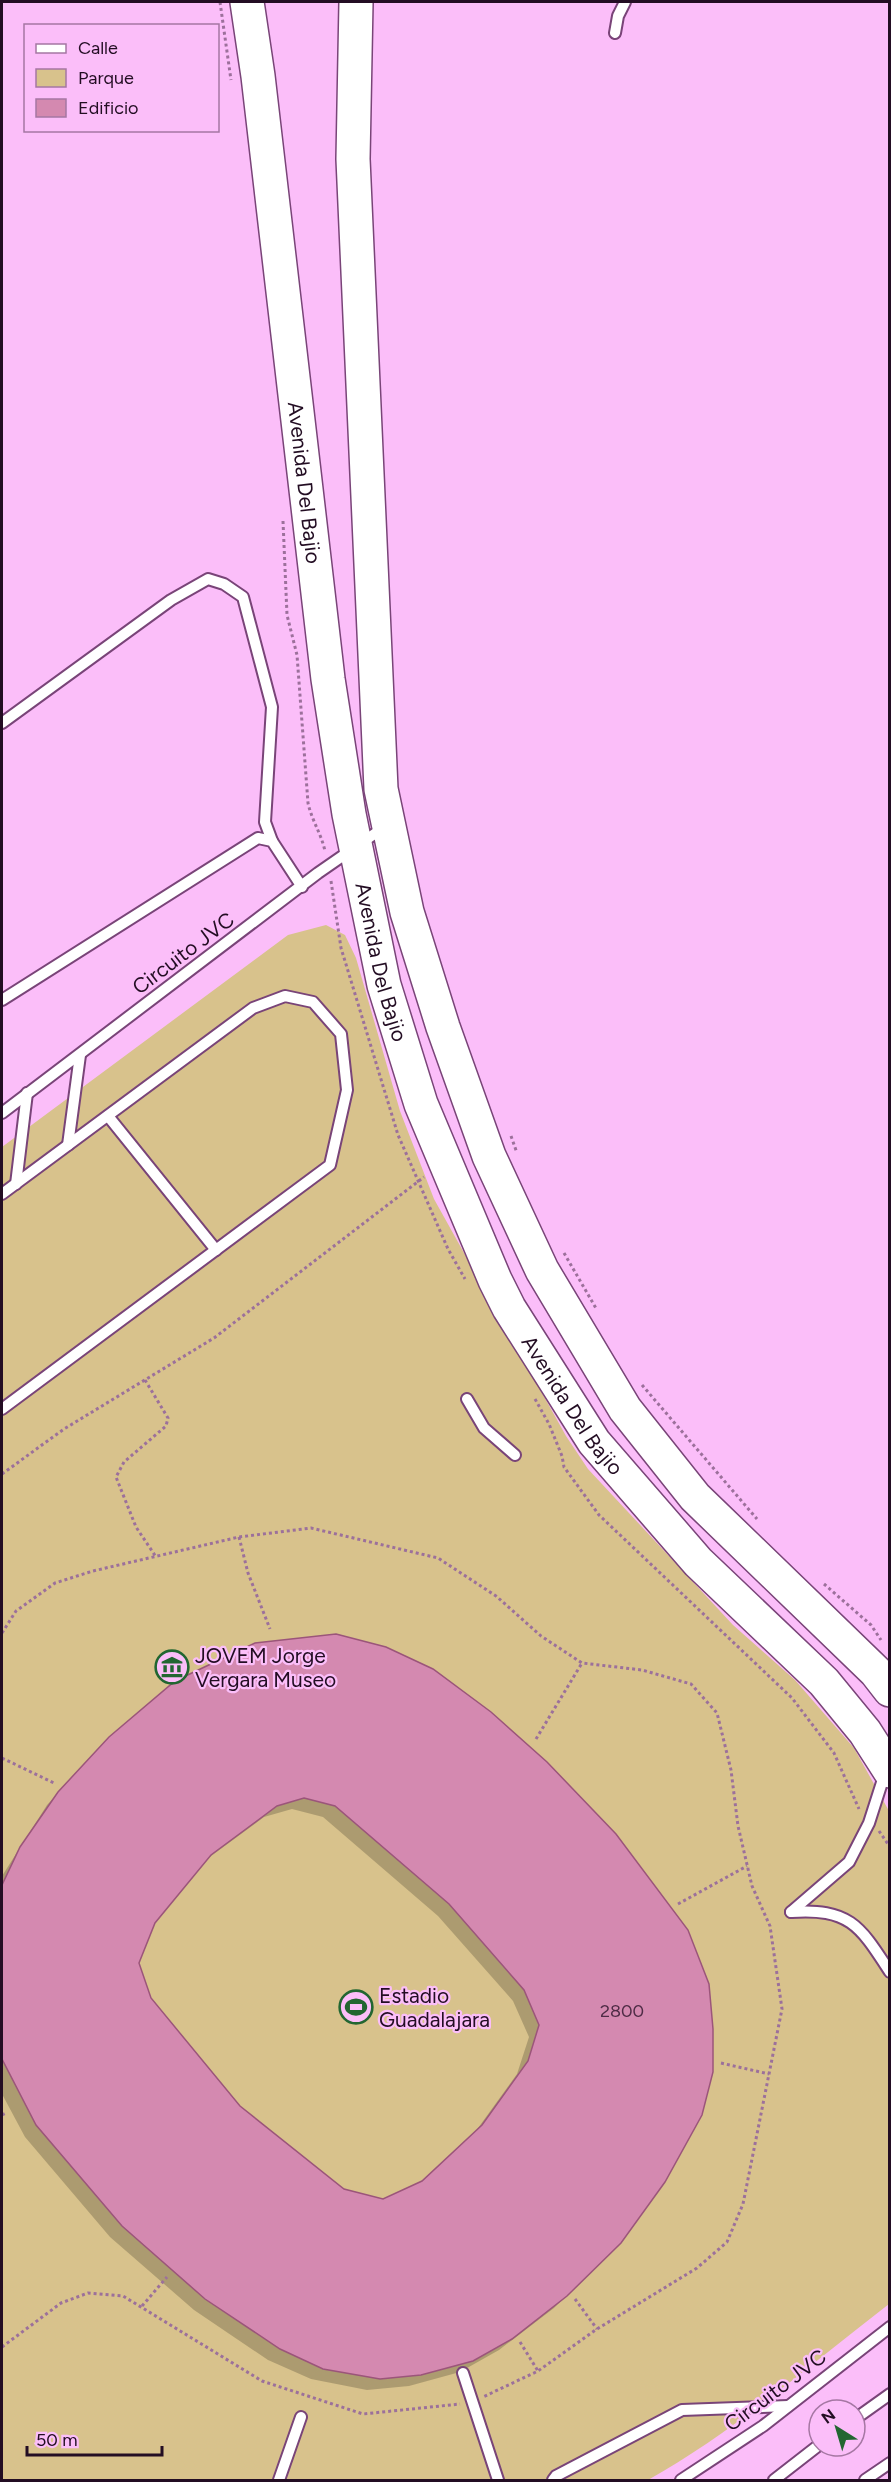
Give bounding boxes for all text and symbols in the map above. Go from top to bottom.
legend [24,24,219,132]
text: Calle [78,37,118,59]
text: Parque [78,67,134,89]
text: Edificio [78,97,139,119]
street label: Avenida Del Bajio [283,400,327,565]
street label: Avenida Del Bajio [351,880,413,1045]
street label: Circuito JVC [127,907,239,999]
street label: Avenida Del Bajio [517,1331,629,1480]
place label: JOVEM Jorge Vergara Museo [195,1643,336,1692]
museum icon: JOVEM Jorge Vergara Museo [154,1649,190,1685]
place label: Estadio Guadalajara [379,1983,490,2032]
sports icon: Estadio Guadalajara [338,1989,374,2025]
house number: 2800 [600,2000,644,2022]
street label: Circuito JVC [719,2344,831,2436]
north arrow [807,2398,867,2458]
text: N [818,2405,839,2428]
scale bar [27,2419,162,2457]
text: 50 m [36,2429,78,2451]

